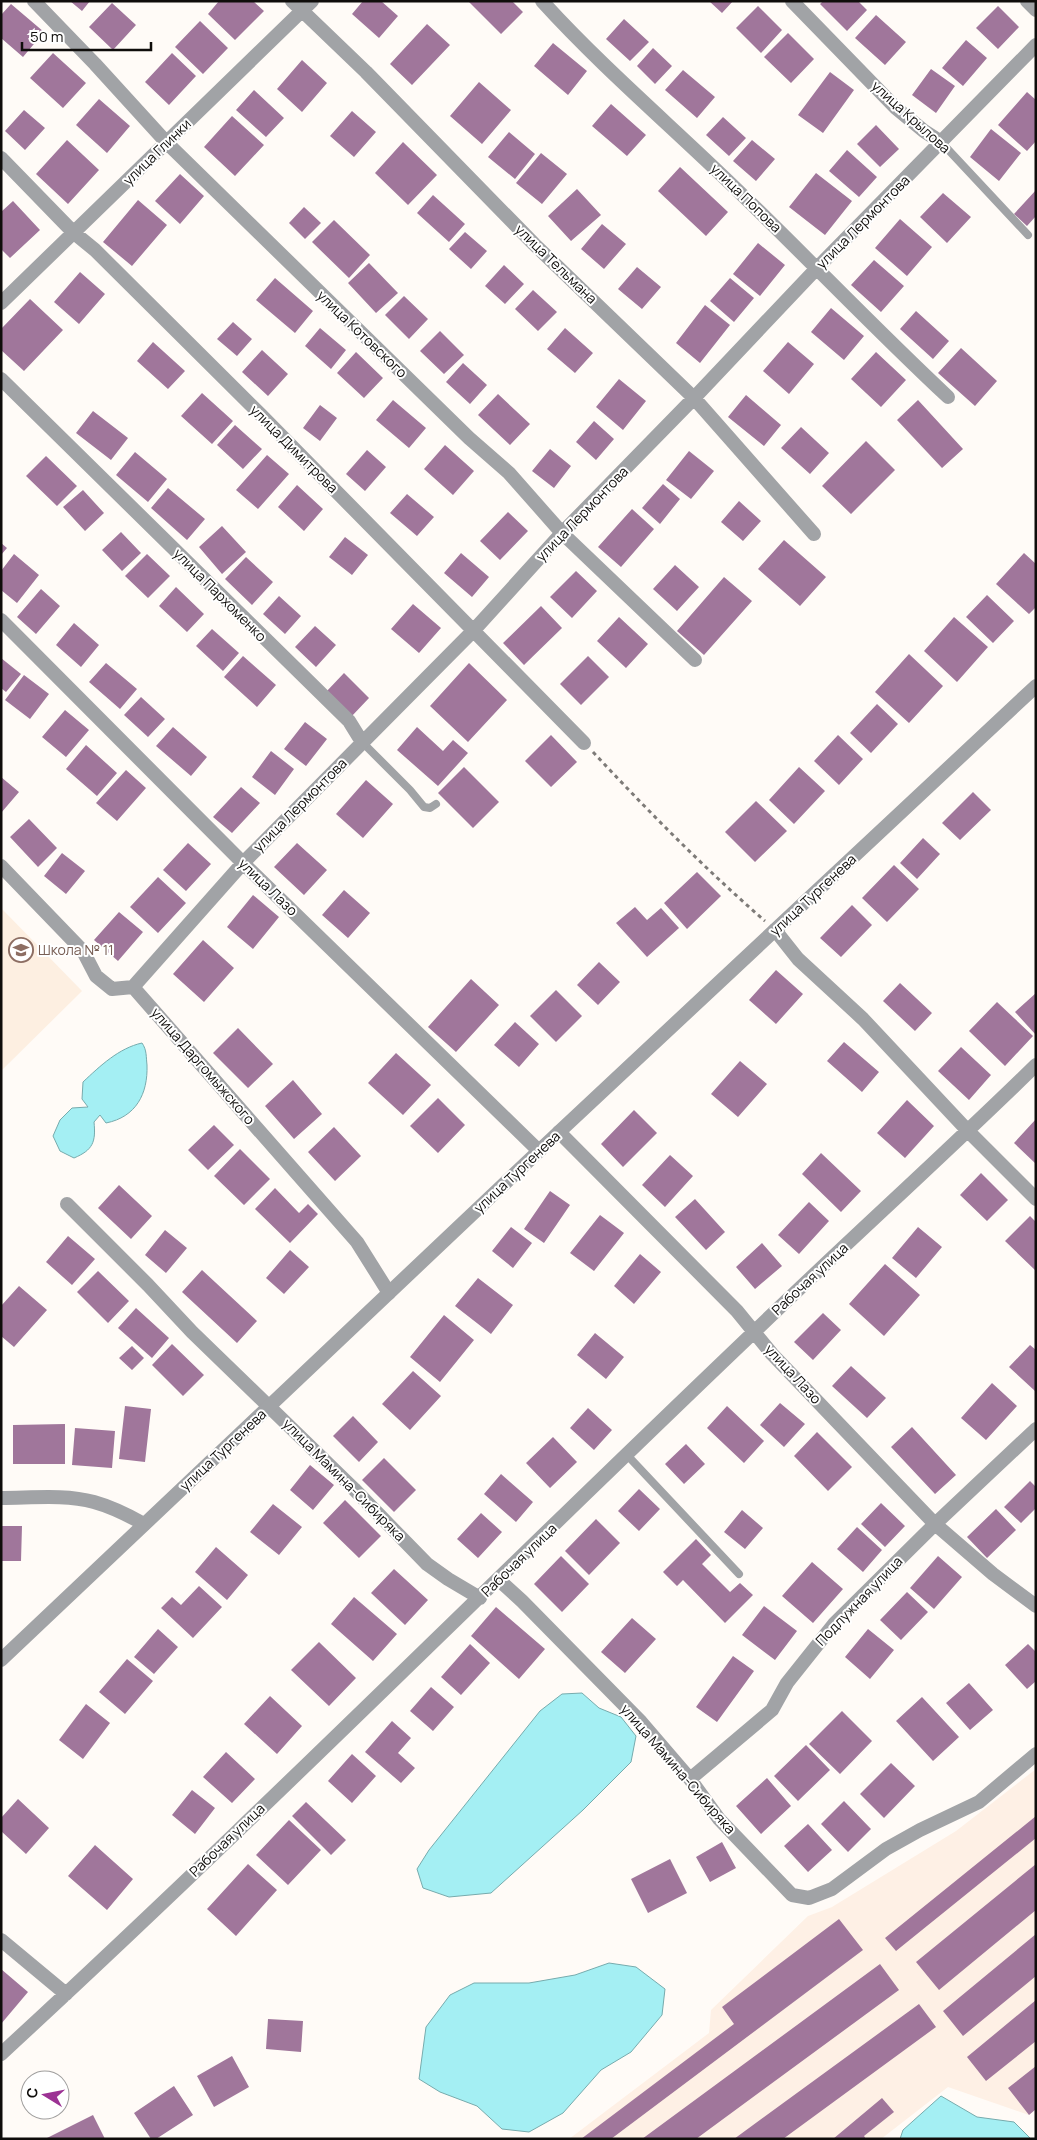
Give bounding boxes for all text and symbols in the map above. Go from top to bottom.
scale bar [22,20,151,52]
text: 50 m [30,26,64,47]
street label: улица Крылова [868,76,955,157]
street label: улица Глинки [118,114,195,189]
street label: улица Попова [707,159,786,236]
street label: улица Лермонтова [812,171,914,273]
street label: улица Тельмана [511,220,601,308]
street label: улица Котовского [313,286,412,382]
street label: улица Димитрова [246,400,343,497]
street label: улица Лермонтова [531,462,632,565]
street label: улица Пархоменко [170,544,271,645]
street label: улица Лермонтова [249,754,351,856]
street label: улица Тургенева [765,850,860,940]
street label: улица Лазо [235,854,302,920]
school or university icon: Школа № 11 [8,937,34,963]
place label: Школа № 11 [38,940,114,959]
street label: улица Даргомыжского [147,1003,260,1128]
street label: улица Тургенева [469,1127,564,1217]
street label: Рабочая улица [767,1238,852,1319]
street label: улица Лазо [761,1340,826,1408]
street label: улица Тургенева [175,1405,270,1495]
street label: улица Мамина-Сибиряка [279,1414,410,1545]
street label: Рабочая улица [477,1519,561,1601]
street label: Подлужная улица [811,1552,906,1650]
street label: улица Мамина-Сибиряка [617,1700,740,1838]
street label: Рабочая улица [185,1799,269,1881]
north arrow [20,2070,70,2120]
text: С [21,2086,42,2099]

